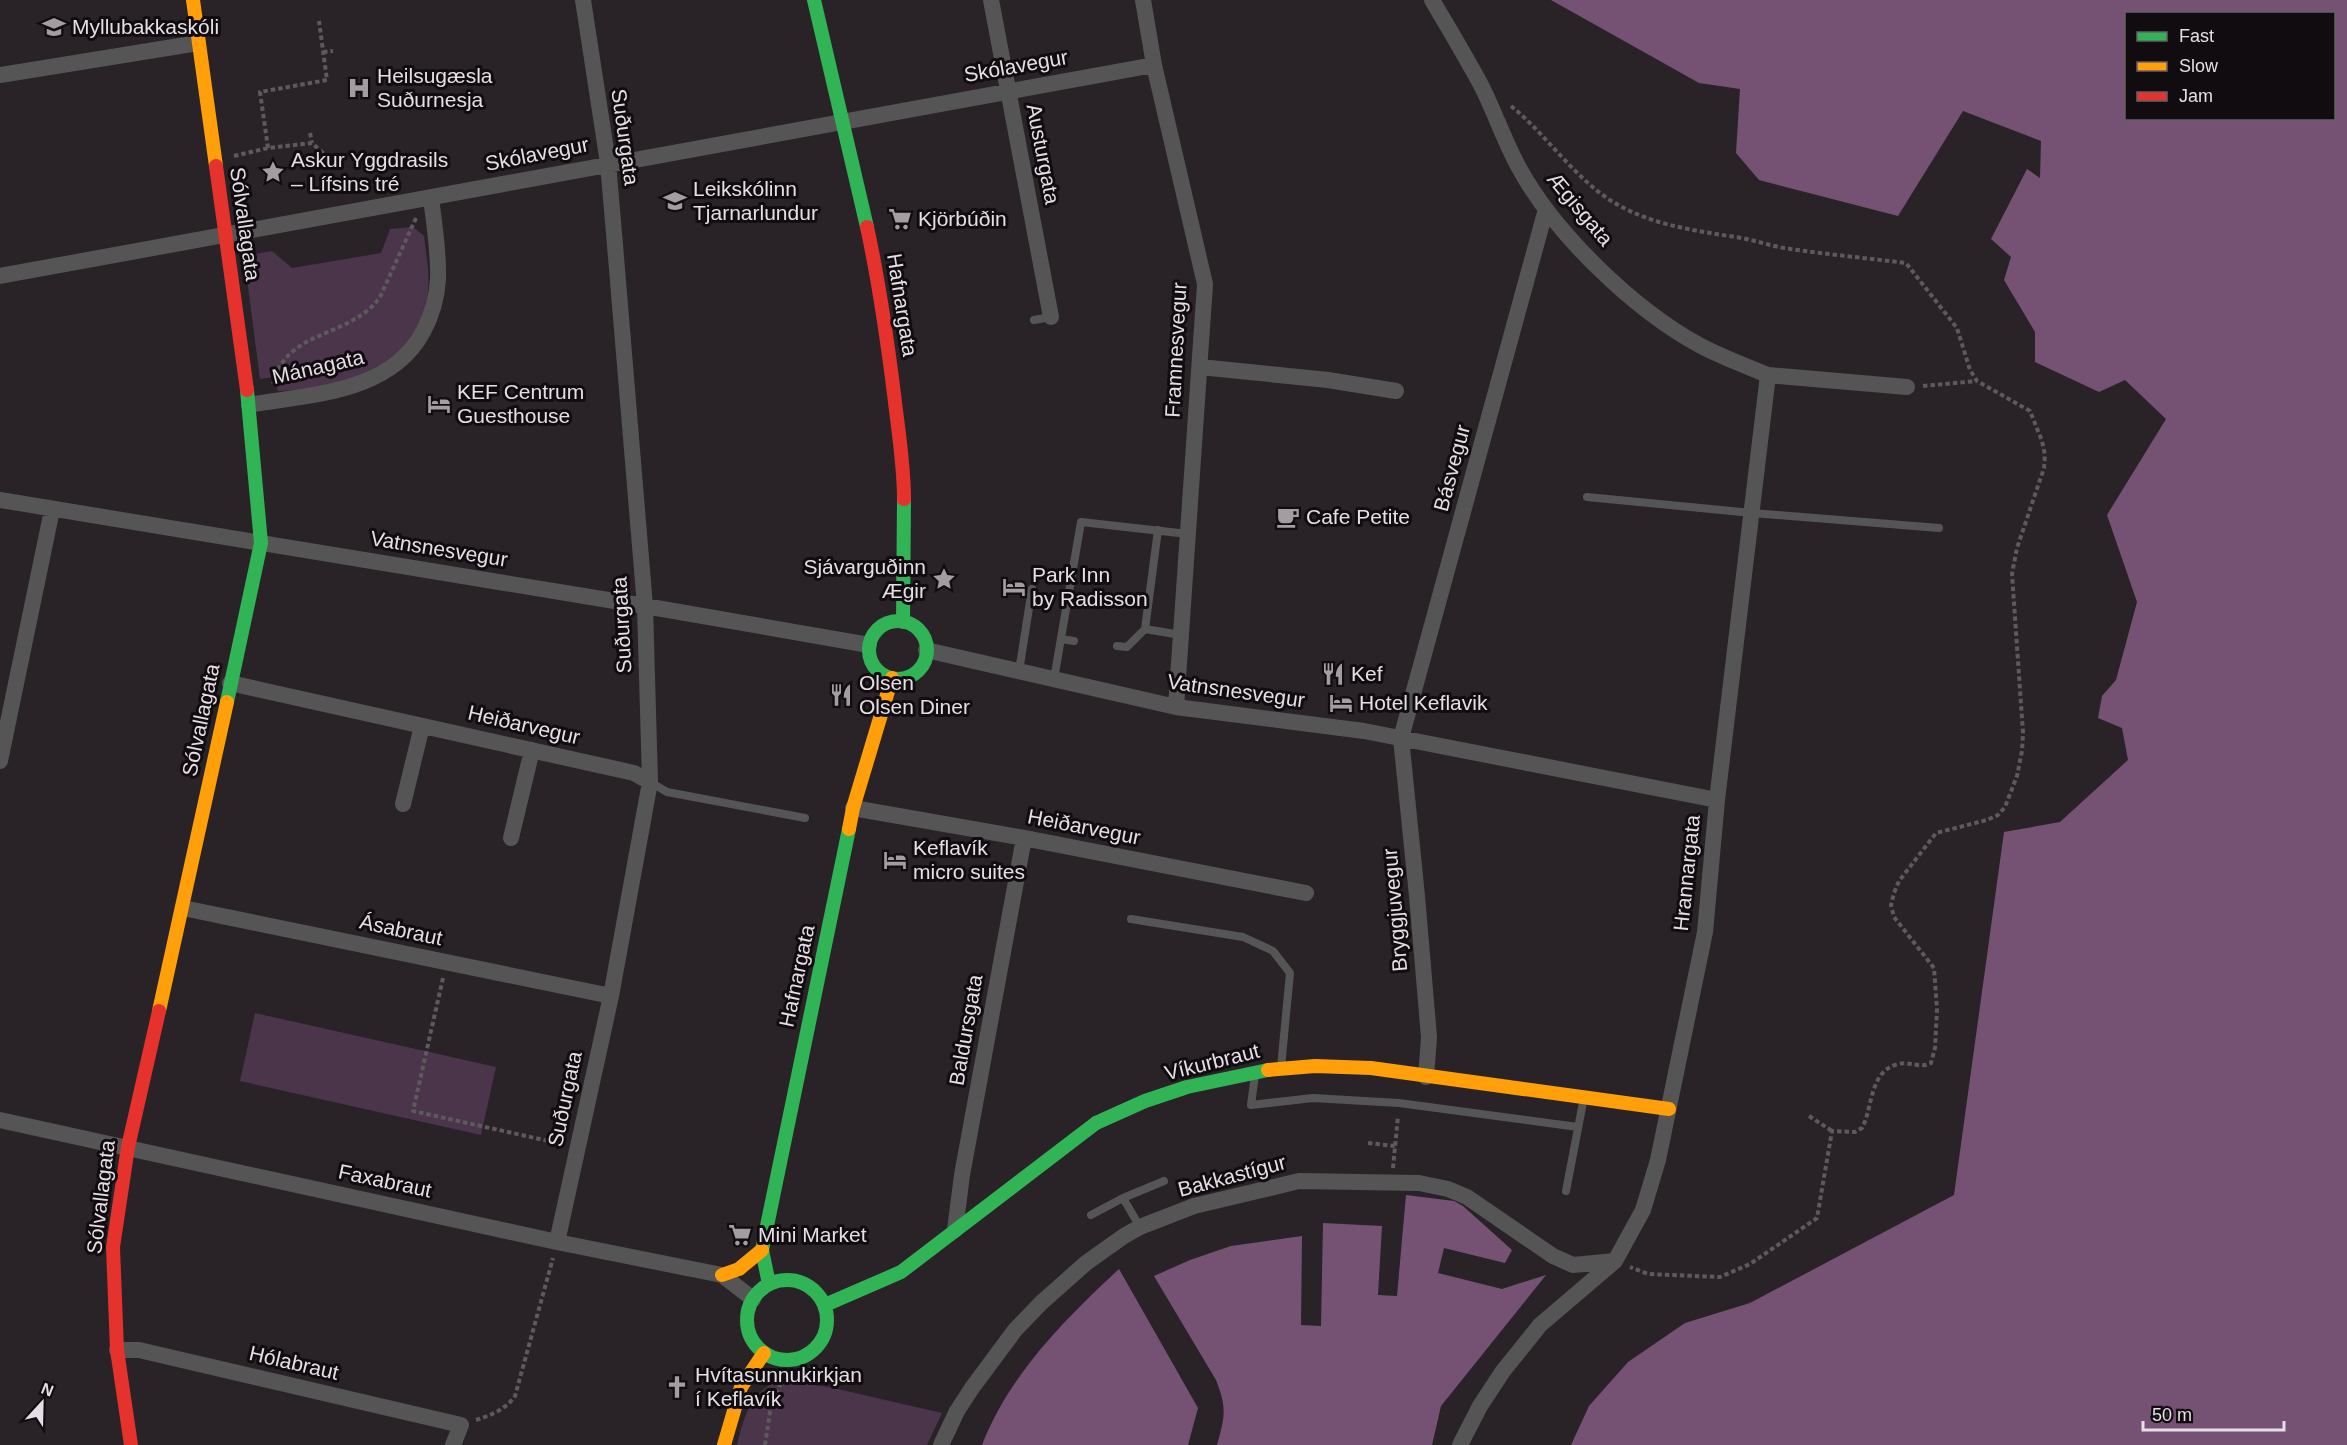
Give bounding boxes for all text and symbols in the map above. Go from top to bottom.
legend [2125,12,2335,120]
school or university icon: Myllubakkaskóli [41,14,67,40]
place label: Myllubakkaskóli [72,15,219,38]
text: Fast [2179,26,2214,46]
street label: Skólavegur [962,45,1070,86]
text: Slow [2179,56,2219,76]
place label: Heilsugæsla Suðurnesja [377,64,493,111]
hospital icon: Heilsugæsla Suðurnesja [346,75,372,101]
text: Jam [2179,86,2213,106]
street label: Suðurgata [607,87,644,187]
street label: Austurgata [1023,102,1065,206]
street label: Skólavegur [483,132,591,175]
place label: Askur Yggdrasils – Lífsins tré [291,148,448,195]
place icon: Askur Yggdrasils – Lífsins tré [260,159,286,185]
street label: Sólvallagata [226,166,265,282]
street label: Ægisgata [1543,167,1618,250]
place label: Leikskólinn Tjarnarlundur [693,177,818,224]
school or university icon: Leikskólinn Tjarnarlundur [662,188,688,214]
supermarket icon: Kjörbúðin [887,206,913,232]
place label: Kjörbúðin [918,207,1007,230]
street label: Hafnargata [883,252,922,358]
street label: Framnesvegur [1160,282,1191,418]
street label: Mánagata [270,345,366,388]
place label: KEF Centrum Guesthouse [457,380,584,427]
hotel icon: KEF Centrum Guesthouse [426,391,452,417]
street label: Básvegur [1429,422,1474,514]
cafe icon: Cafe Petite [1275,504,1301,530]
place label: Cafe Petite [1306,505,1410,528]
street label: Vatnsnesvegur [369,526,509,571]
place label: Sjávarguðinn Ægir [803,555,926,602]
place label: Park Inn by Radisson [1032,563,1148,610]
place icon: Sjávarguðinn Ægir [931,566,957,592]
hotel icon: Park Inn by Radisson [1001,574,1027,600]
street label: Suðurgata [607,576,636,674]
street label: Sólvallagata [177,661,224,778]
restaurant icon: Kef [1320,661,1346,687]
place label: Kef [1351,662,1383,685]
street label: Vatnsnesvegur [1166,669,1306,712]
place label: Olsen Olsen Diner [859,671,970,718]
restaurant icon: Olsen Olsen Diner [828,682,854,708]
hotel icon: Hotel Keflavik [1328,690,1354,716]
place label: Hotel Keflavik [1359,691,1488,714]
street label: Heiðarvegur [466,700,582,749]
street label: Heiðarvegur [1026,804,1142,849]
street label: Hrannargata [1669,813,1704,932]
place label: Keflavík micro suites [913,836,1025,883]
hotel icon: Keflavík micro suites [882,847,908,873]
street label: Bryggjuvegur [1378,847,1411,973]
street label: Ásabraut [358,910,445,950]
street label: Hafnargata [774,922,819,1029]
street label: Baldursgata [944,972,987,1087]
street label: Víkurbraut [1162,1039,1262,1084]
street label: Suðurgata [543,1049,586,1149]
street label: Sólvallagata [82,1138,119,1255]
street label: Bakkastígur [1175,1150,1288,1201]
street label: Faxabraut [336,1159,434,1202]
supermarket icon: Mini Market [727,1222,753,1248]
place label: Mini Market [758,1223,867,1246]
street label: Hólabraut [247,1341,341,1384]
place label: Hvítasunnukirkjan í Keflavík [695,1363,862,1410]
north arrow [12,1373,72,1433]
church icon: Hvítasunnukirkjan í Keflavík [664,1374,690,1400]
text: N [39,1380,56,1400]
scale bar [2143,1394,2284,1432]
text: 50 m [2152,1405,2192,1425]

